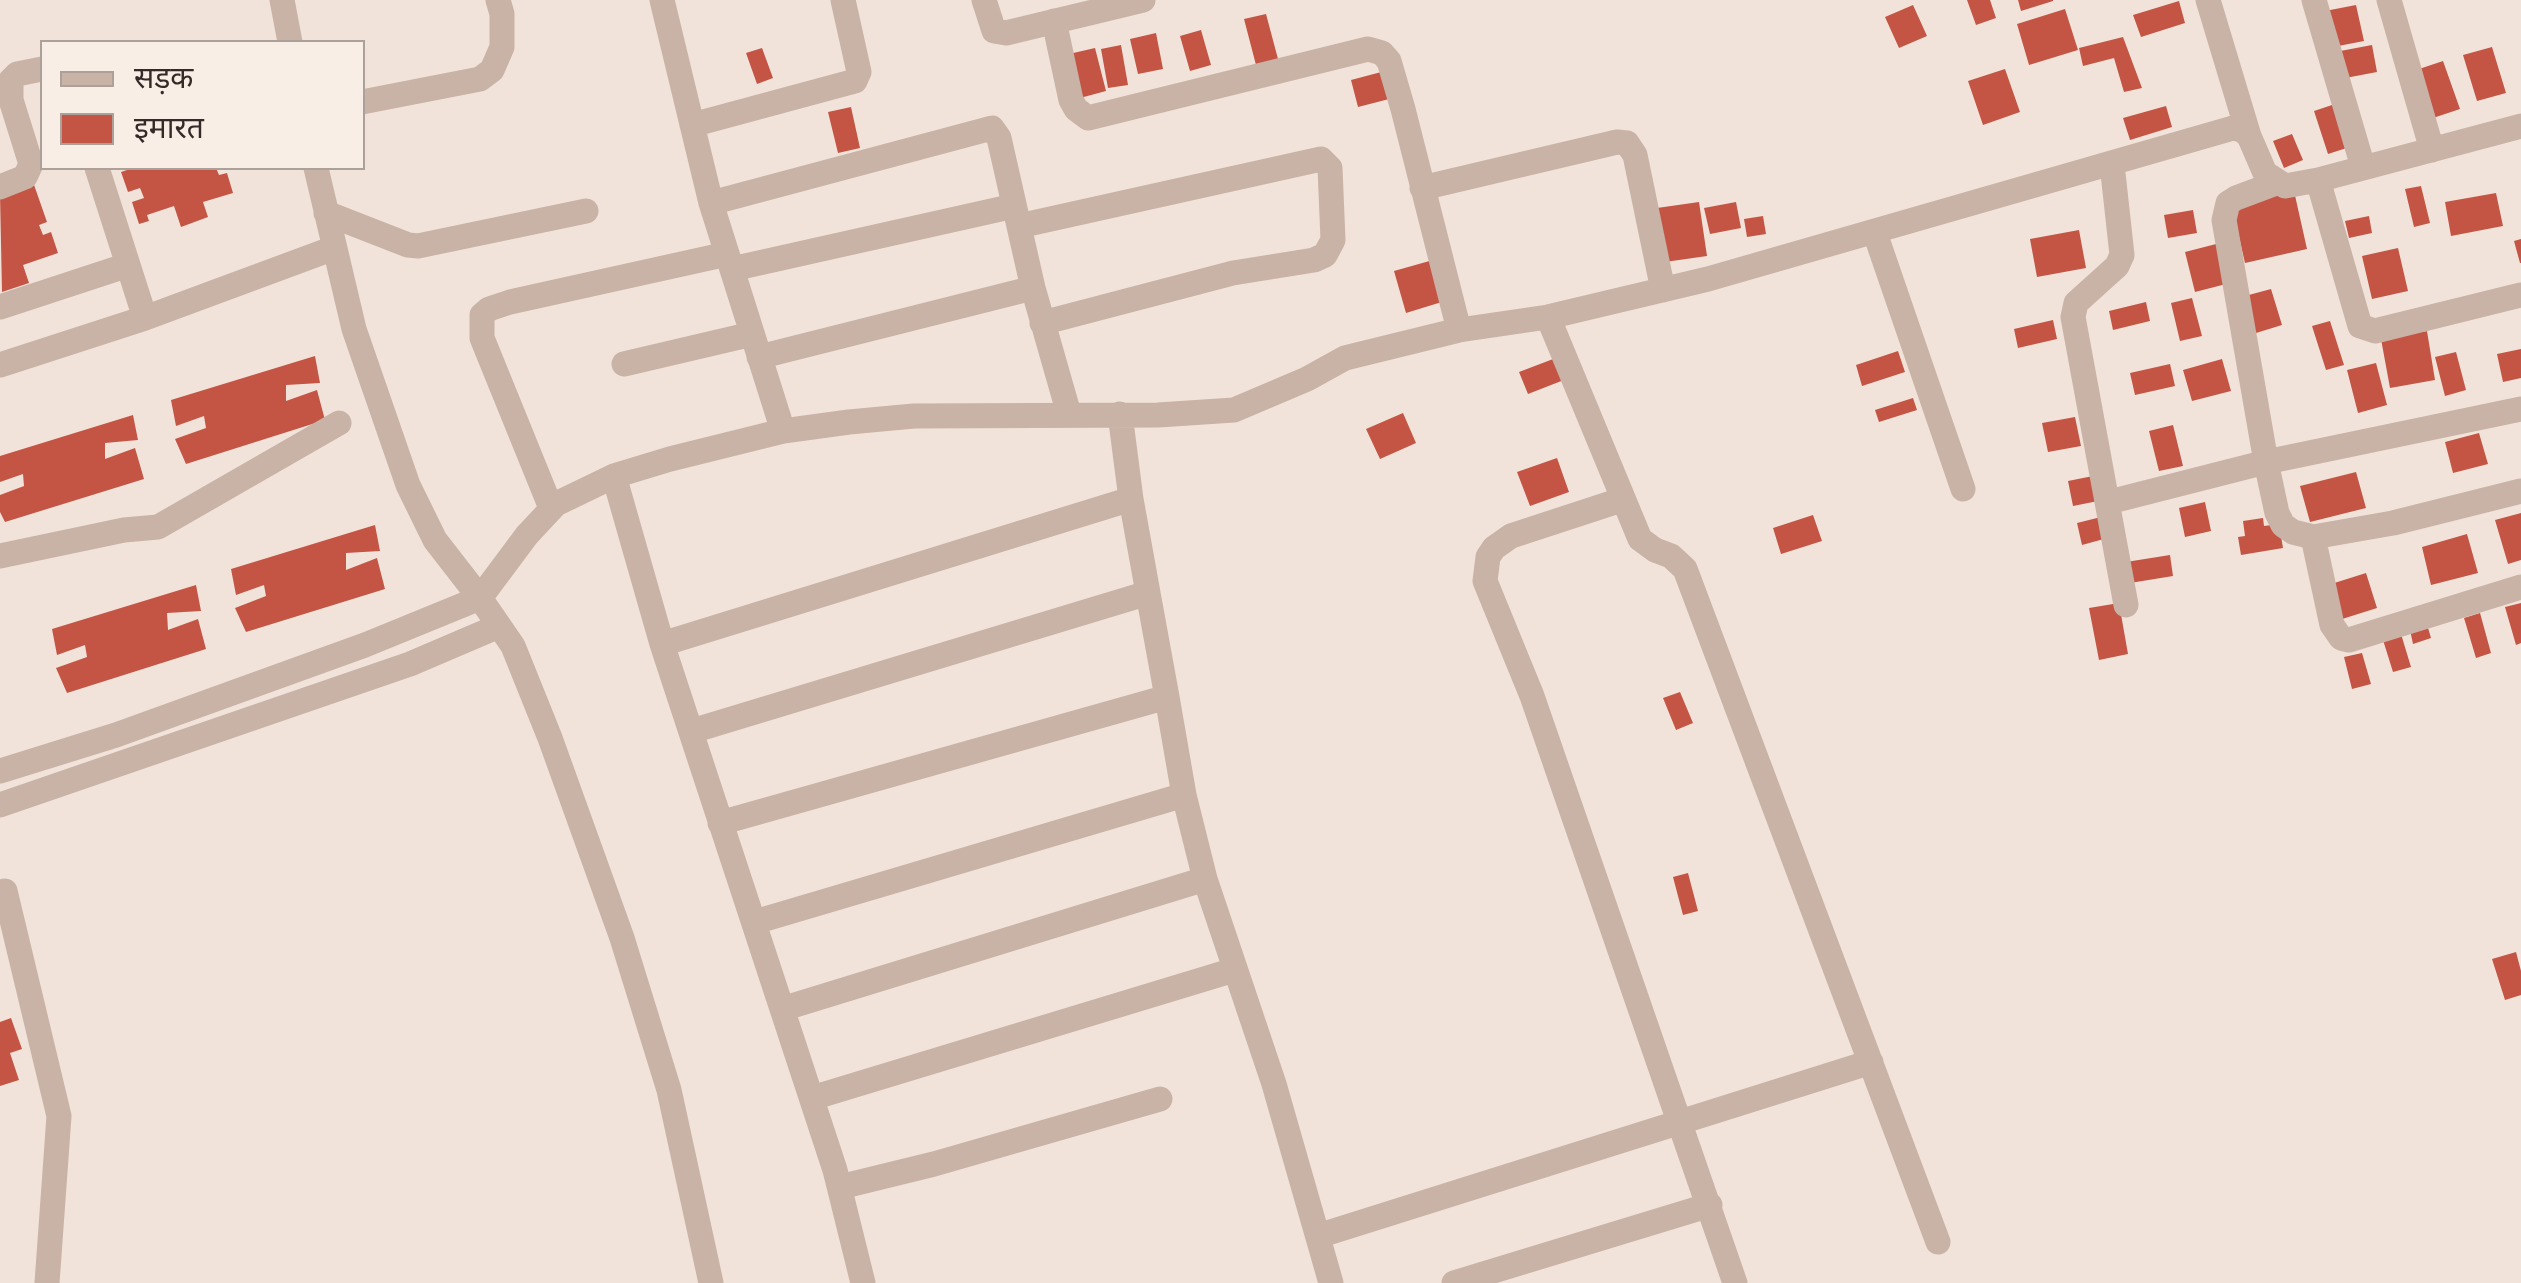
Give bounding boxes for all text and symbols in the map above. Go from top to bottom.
legend [40,40,365,170]
text: सड़क [134,59,193,96]
text: इमारत [134,109,204,146]

